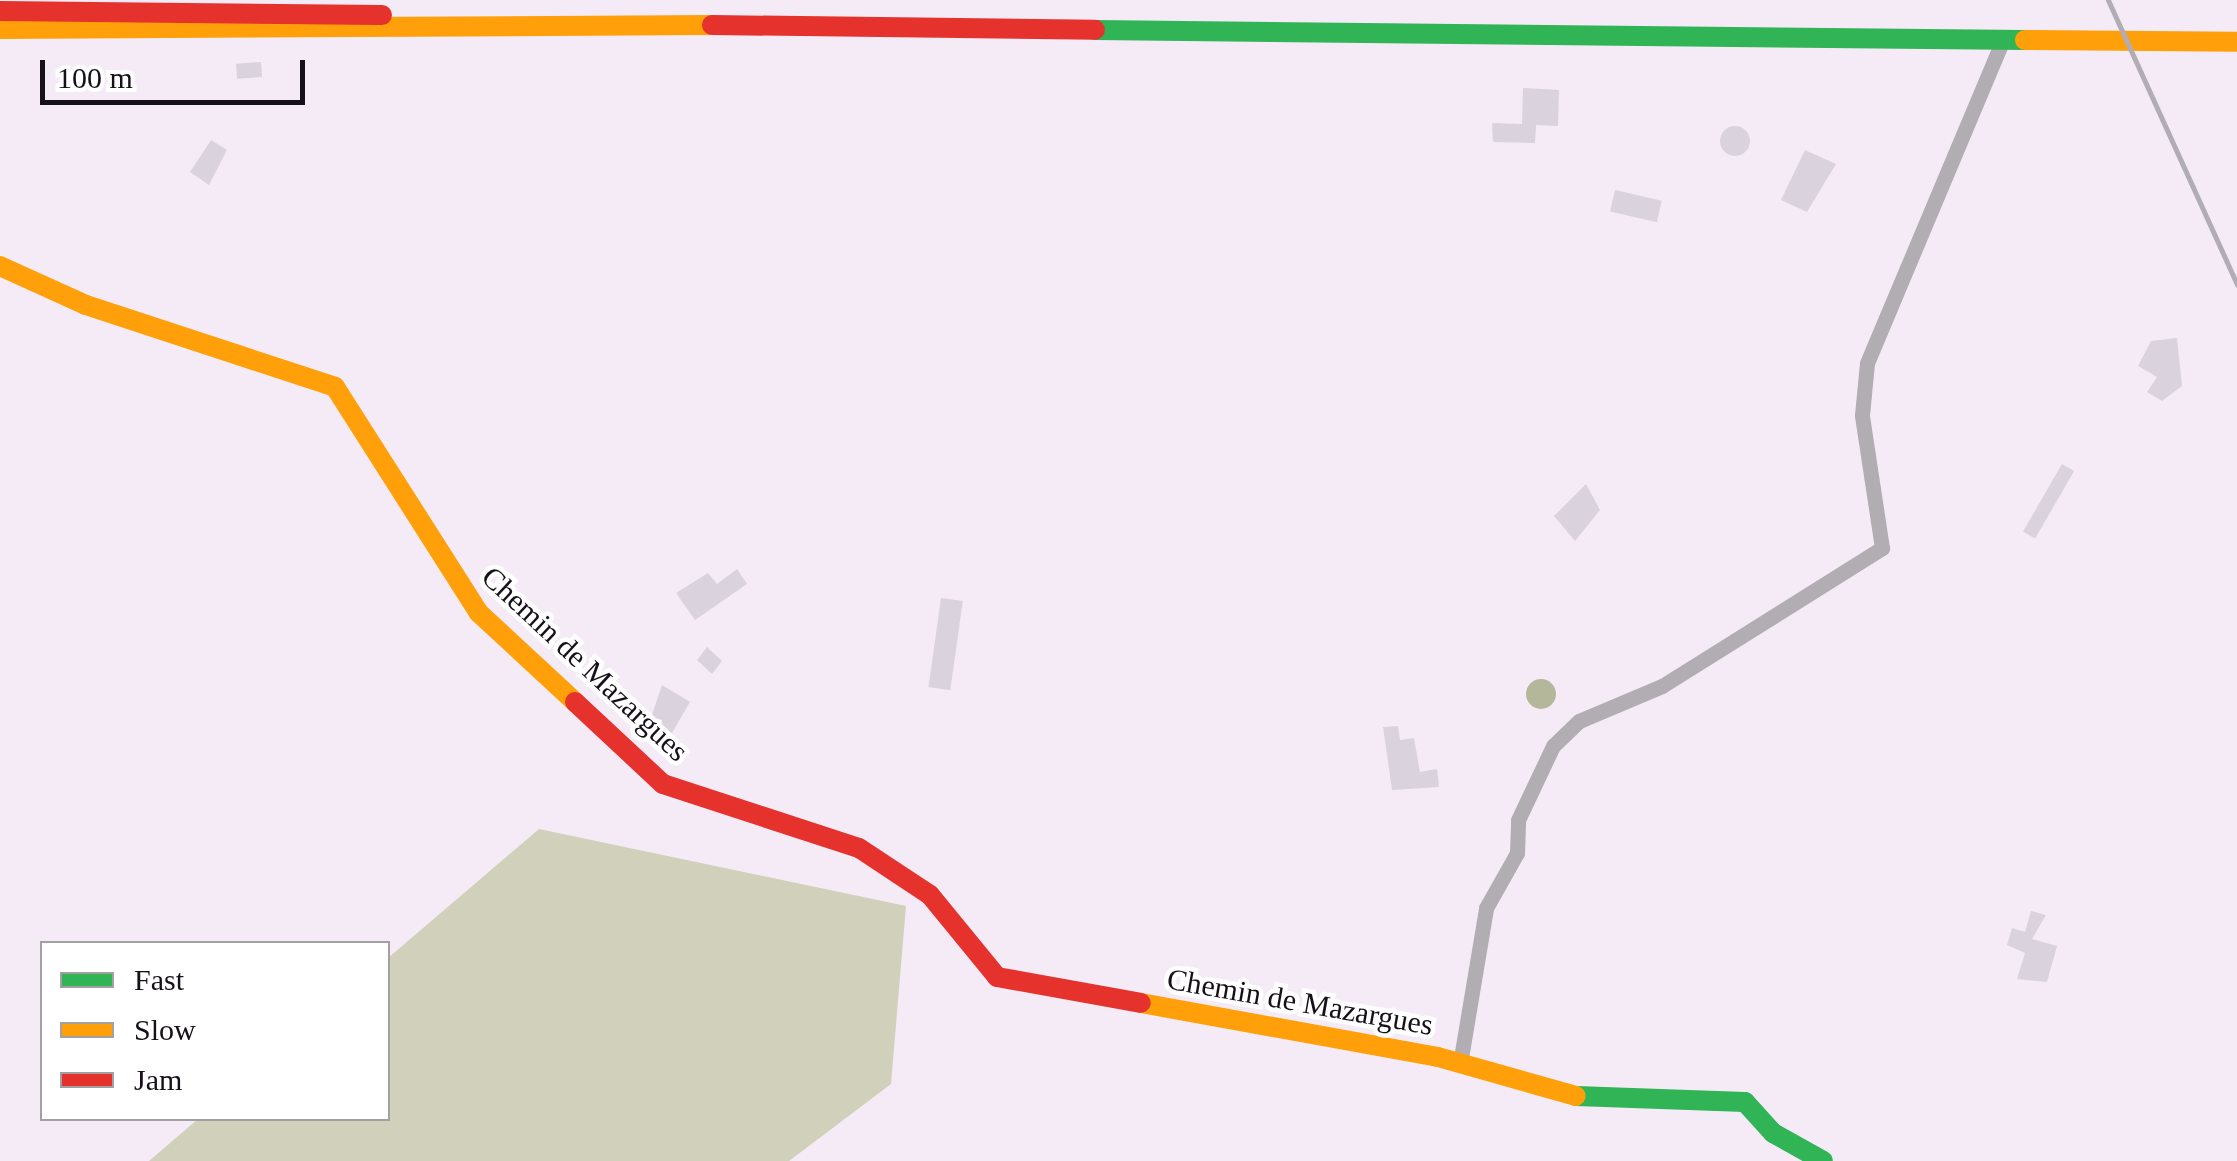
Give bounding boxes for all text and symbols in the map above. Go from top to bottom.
scale bar [45,40,310,102]
text: 100 m [57,61,133,94]
street label: Chemin de Mazargues [474,559,696,769]
legend [40,941,390,1121]
street label: Chemin de Mazargues [1164,961,1436,1043]
text: Fast [134,963,184,996]
text: Slow [134,1013,196,1046]
text: Jam [134,1063,182,1096]

